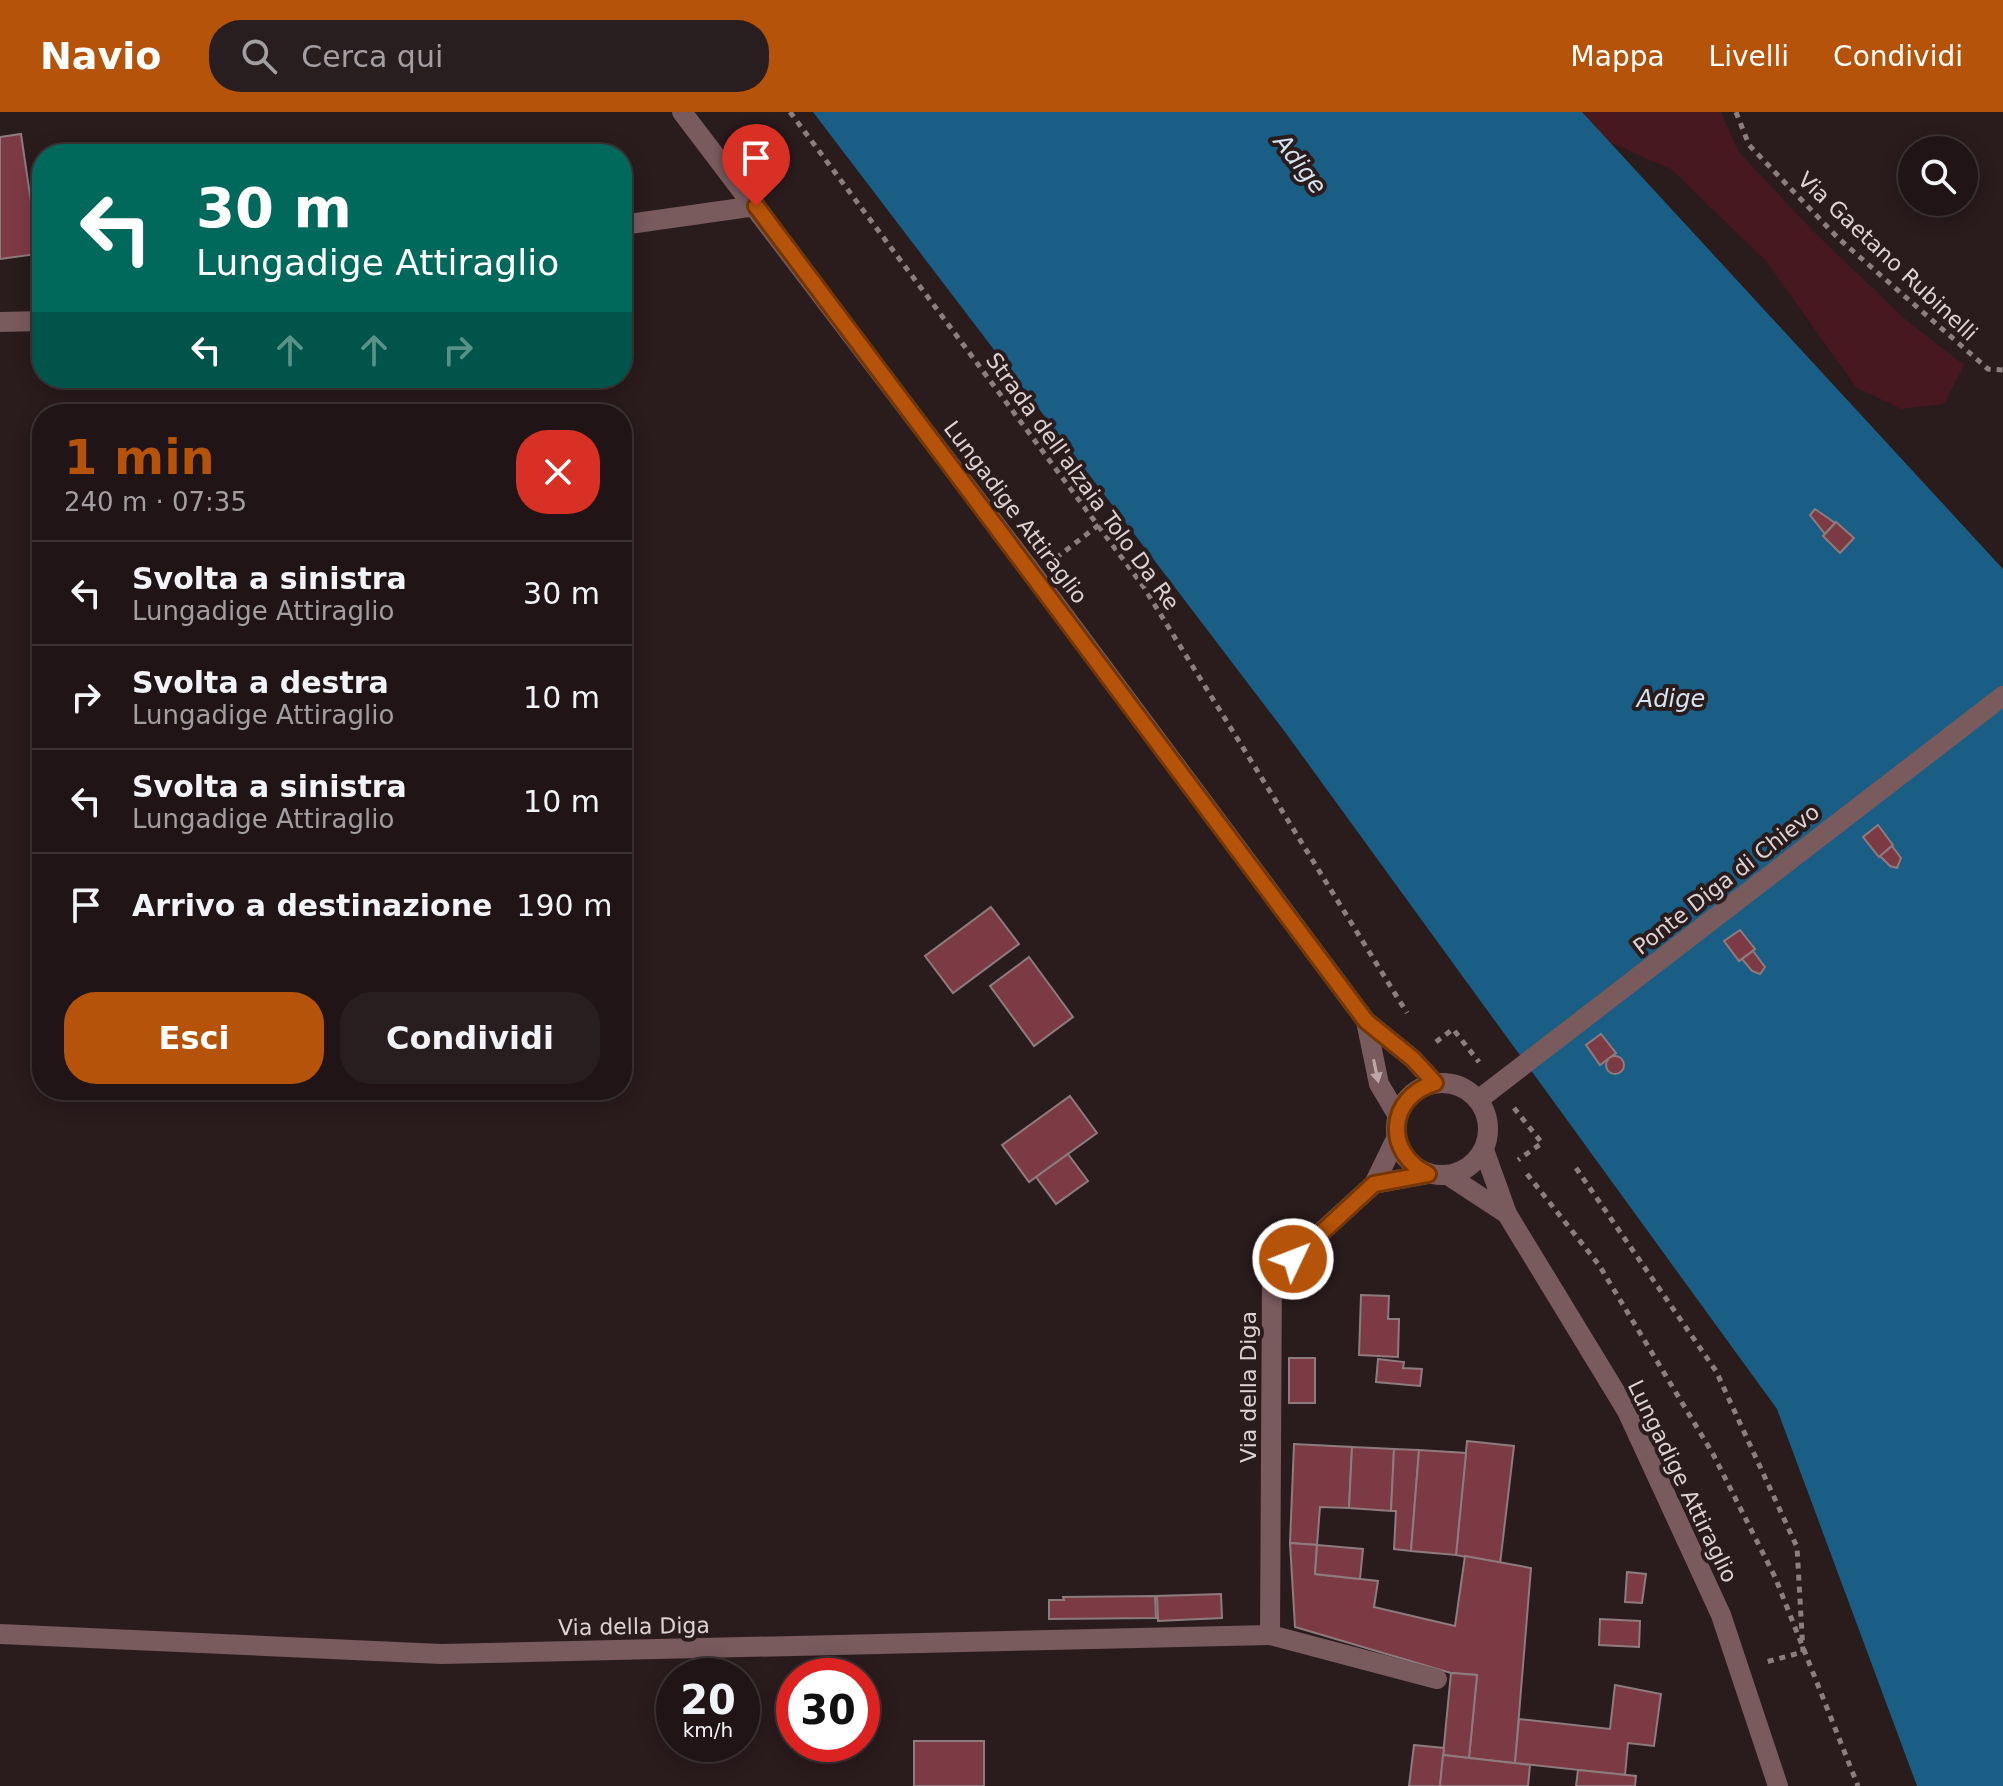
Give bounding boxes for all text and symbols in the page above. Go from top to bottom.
search box [209,20,769,92]
text: Navio [40,34,161,78]
icon: search [237,34,281,78]
text: Cerca qui [301,39,443,74]
text: Mappa [1571,40,1665,73]
text: Livelli [1709,40,1789,73]
text: Condividi [1833,40,1963,73]
pin [722,124,790,206]
water label: Adige [1267,127,1332,200]
icon: arrive [734,136,778,180]
map controls [1898,136,1978,216]
button: search [1898,136,1978,216]
street label: Via Gaetano Rubinelli [1793,167,1982,346]
text: 30 m [196,175,352,240]
icon: left [64,176,168,280]
text: Lungadige Attiraglio [196,242,559,283]
icon: left [184,328,228,372]
icon: ahead [268,328,312,372]
icon: ahead [352,328,396,372]
icon: right [436,328,480,372]
street label: Strada dell'alzaia Tolo Da Re [981,348,1184,615]
street label: Lungadige Attiraglio [939,416,1092,608]
text: 1 min [64,429,215,485]
button: close [516,430,600,514]
text: 240 m · 07:35 [64,487,247,517]
text: Svolta a sinistra [132,561,407,596]
icon: left [64,571,108,615]
text: 30 m [523,576,600,611]
text: Lungadige Attiraglio [132,596,394,626]
text: Svolta a destra [132,665,389,700]
icon: right [64,675,108,719]
text: 10 m [523,680,600,715]
water label: Adige [1635,685,1705,713]
text: Lungadige Attiraglio [132,700,394,730]
text: Svolta a sinistra [132,769,407,804]
icon: left [64,779,108,823]
text: 10 m [523,784,600,819]
street label: Ponte Diga di Chievo [1628,799,1824,960]
text: Lungadige Attiraglio [132,804,394,834]
icon: arrive [64,883,108,927]
text: Arrivo a destinazione [132,888,492,923]
text: 190 m [516,888,612,923]
button: Esci [64,992,324,1084]
button: Condividi [340,992,600,1084]
one-way arrow [1370,1058,1383,1083]
position arrow [1251,1217,1335,1301]
street label: Via della Diga [1236,1311,1261,1463]
street label: Lungadige Attiraglio [1623,1376,1742,1586]
street label: Via della Diga [558,1613,710,1640]
speed limit sign: 30 [776,1658,880,1762]
text: 20 [680,1677,736,1723]
text: km/h [683,1718,733,1742]

